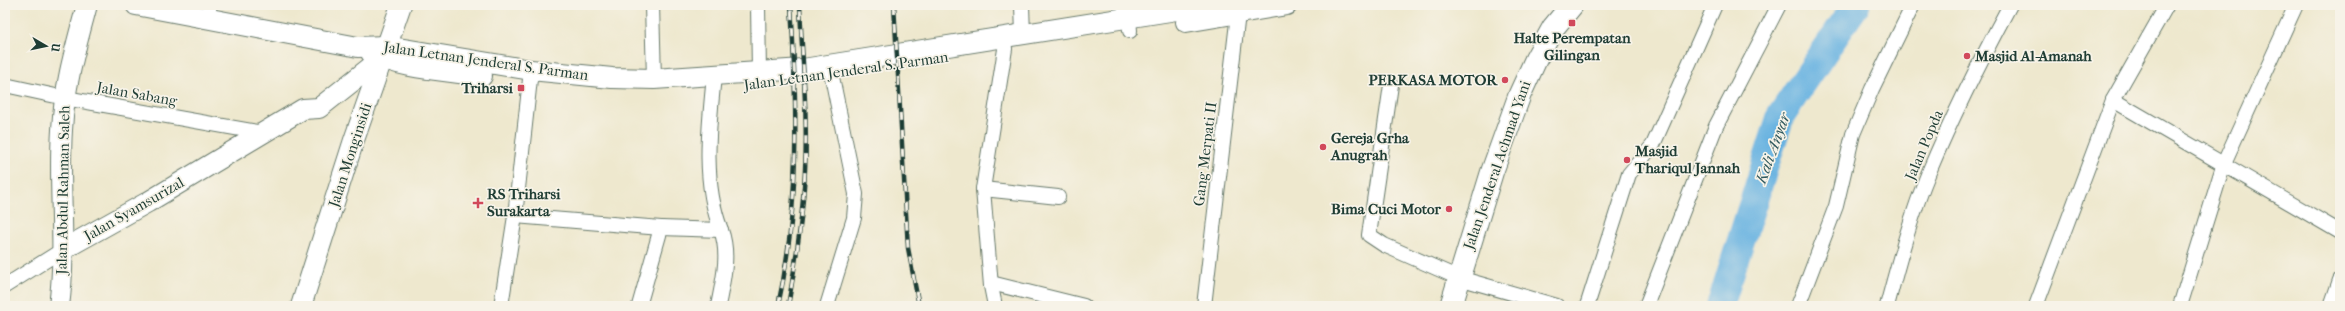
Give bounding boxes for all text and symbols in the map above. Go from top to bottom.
marker: Halte Perempatan Gilingan [1567,18,1577,28]
north arrow [26,26,66,66]
place label: Halte Perempatan Gilingan [1513,29,1631,64]
street label: Jalan Letnan Jenderal S. Parman [381,38,590,84]
text: U [48,41,63,53]
place label: Masjid Al-Amanah [1974,47,2092,65]
street label: Jalan Letnan Jenderal S. Parman [741,48,950,94]
marker: Masjid Al-Amanah [1962,51,1972,61]
place label: PERKASA MOTOR [1369,71,1498,89]
marker: PERKASA MOTOR [1500,75,1510,85]
street label: Jalan Sabang [94,78,180,110]
street label: Jalan Jenderal Achmad Yani [1459,78,1535,253]
place label: Triharsi [460,79,514,97]
marker: Triharsi [516,83,526,93]
street label: Jalan Monginsidi [324,100,376,210]
street label: Gang Merpati II [1190,101,1220,207]
street label: Jalan Abdul Rahman Saleh [53,105,73,276]
street label: Jalan Popda [1901,106,1947,184]
water label: Kali Anyar [1751,108,1795,187]
place label: Gereja Grha Anugrah [1330,129,1410,164]
marker: Gereja Grha Anugrah [1318,142,1328,152]
place label: Masjid Thariqul Jannah [1634,142,1741,177]
marker: Masjid Thariqul Jannah [1622,155,1632,165]
street label: Jalan Syamsurizal [80,173,187,245]
place label: RS Triharsi Surakarta [487,185,561,220]
marker: RS Triharsi Surakarta [472,197,484,209]
place label: Bima Cuci Motor [1331,200,1442,218]
marker: Bima Cuci Motor [1444,204,1454,214]

